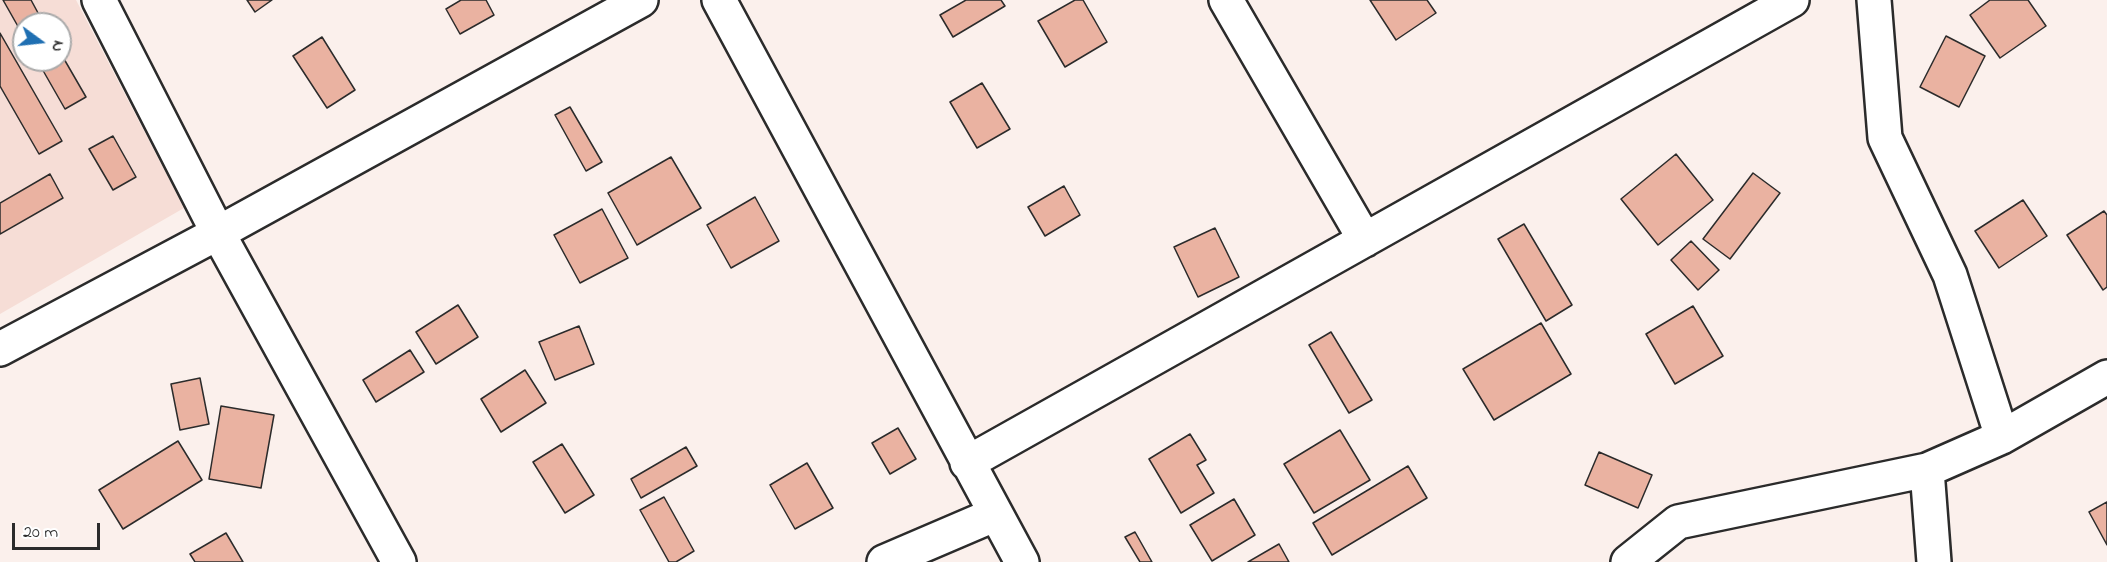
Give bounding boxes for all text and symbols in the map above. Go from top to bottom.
north arrow [12,12,72,72]
text: N [44,38,70,54]
scale bar [15,511,104,549]
text: 20 m [23,520,58,546]

